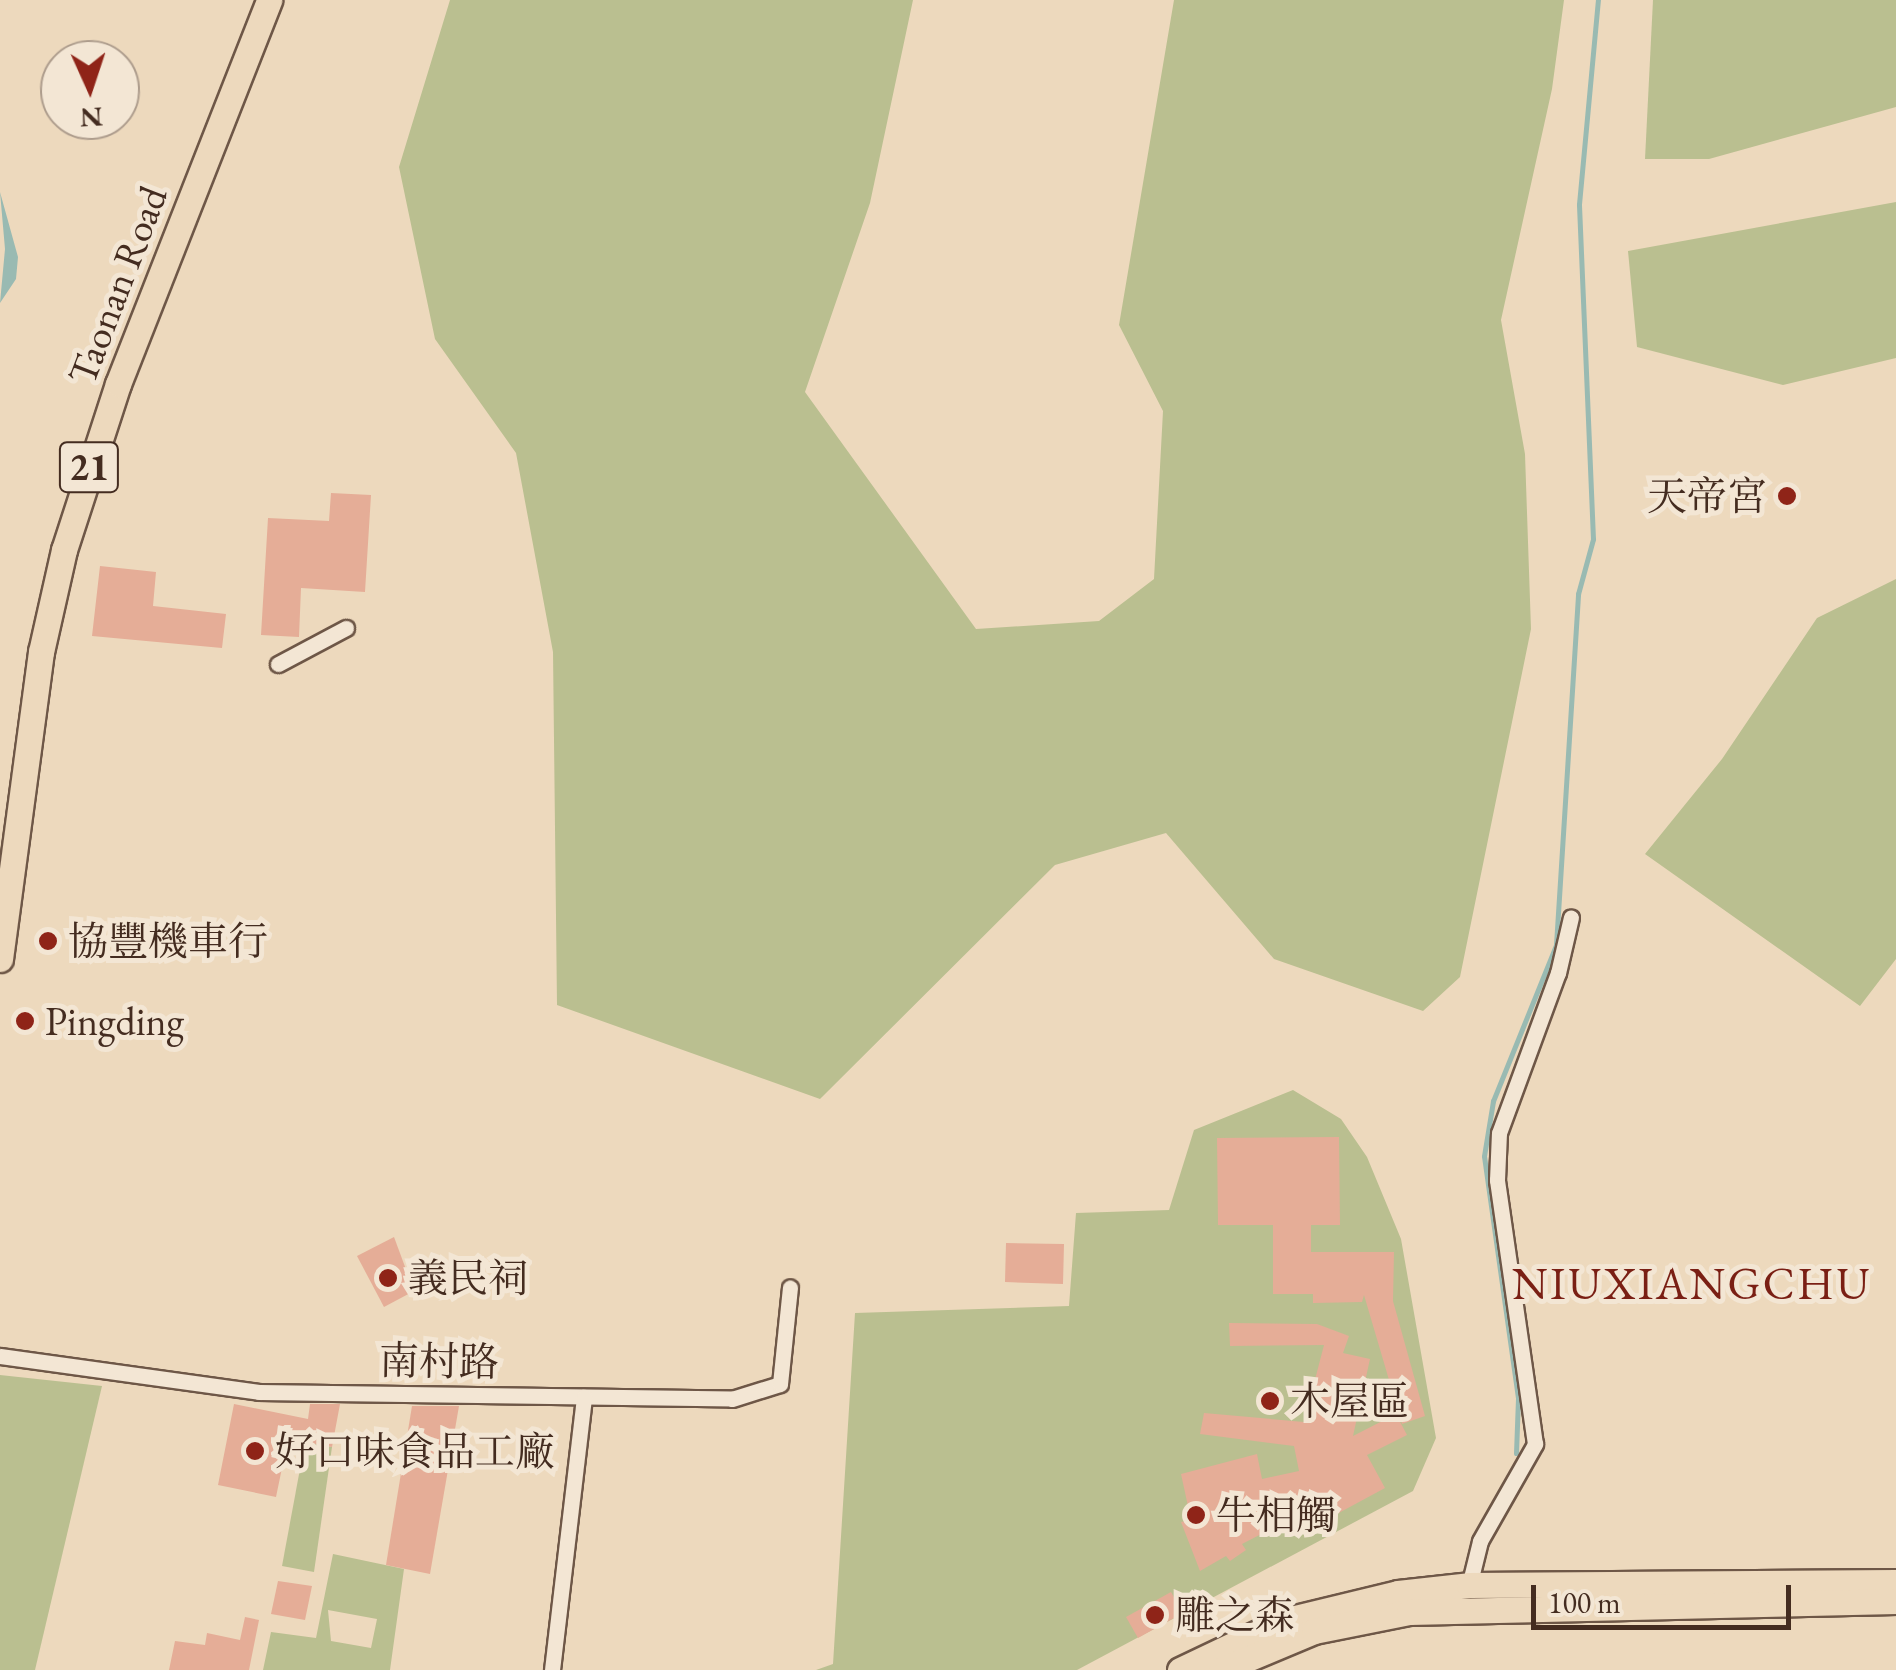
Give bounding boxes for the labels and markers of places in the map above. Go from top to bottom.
place label: 天帝宮 [1647,472,1767,520]
marker: 天帝宮 [1776,485,1798,507]
place label: 協豐機車行 [68,917,268,965]
marker: 協豐機車行 [37,930,59,952]
place label: Pingding [45,997,184,1045]
marker: Pingding [14,1010,36,1032]
place label: 義民祠 [408,1254,528,1302]
marker: 義民祠 [377,1267,399,1289]
place label: 木屋區 [1290,1377,1410,1425]
marker: 木屋區 [1259,1390,1281,1412]
place label: 好口味食品工廠 [275,1427,555,1475]
marker: 好口味食品工廠 [244,1440,266,1462]
place label: 牛相觸 [1216,1491,1336,1539]
marker: 牛相觸 [1185,1504,1207,1526]
place label: 雕之森 [1175,1591,1295,1639]
marker: 雕之森 [1144,1604,1166,1626]

